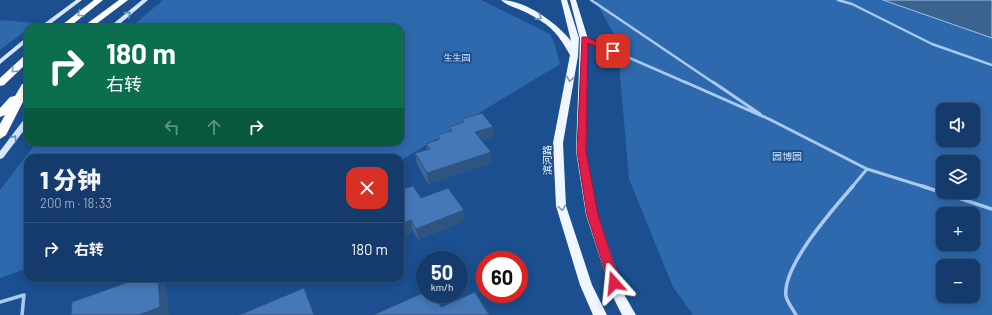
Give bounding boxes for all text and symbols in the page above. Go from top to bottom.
one-way arrow [78,9,85,16]
one-way arrow [123,11,130,18]
one-way arrow [535,13,542,20]
pin [596,34,630,68]
text: 180 m [106,36,176,70]
icon: right [40,40,92,92]
icon: arrive [602,40,624,62]
park label: 生生园 [443,52,471,63]
one-way arrow [11,65,19,73]
text: 右转 [106,73,142,95]
one-way arrow [566,76,575,82]
map controls [936,103,980,303]
button: sound [936,103,980,147]
icon: left [161,116,183,138]
icon: ahead [203,116,225,138]
icon: right [245,116,267,138]
one-way arrow [10,136,17,143]
street label: 滨河路 [541,145,553,175]
park label: 园博园 [772,150,802,162]
button: layers [936,155,980,199]
text: 1 分钟 [40,165,101,194]
button: close [346,167,388,209]
text: 200 m · 18:33 [40,195,112,211]
one-way arrow [557,204,566,211]
button: + [936,207,980,251]
icon: right [40,238,62,260]
text: 右转 [74,240,104,258]
text: 180 m [351,240,388,258]
speed limit sign: 60 [476,251,528,303]
button: − [936,259,980,303]
text: 50 [431,260,453,284]
position arrow [593,262,635,304]
text: km/h [431,281,453,293]

